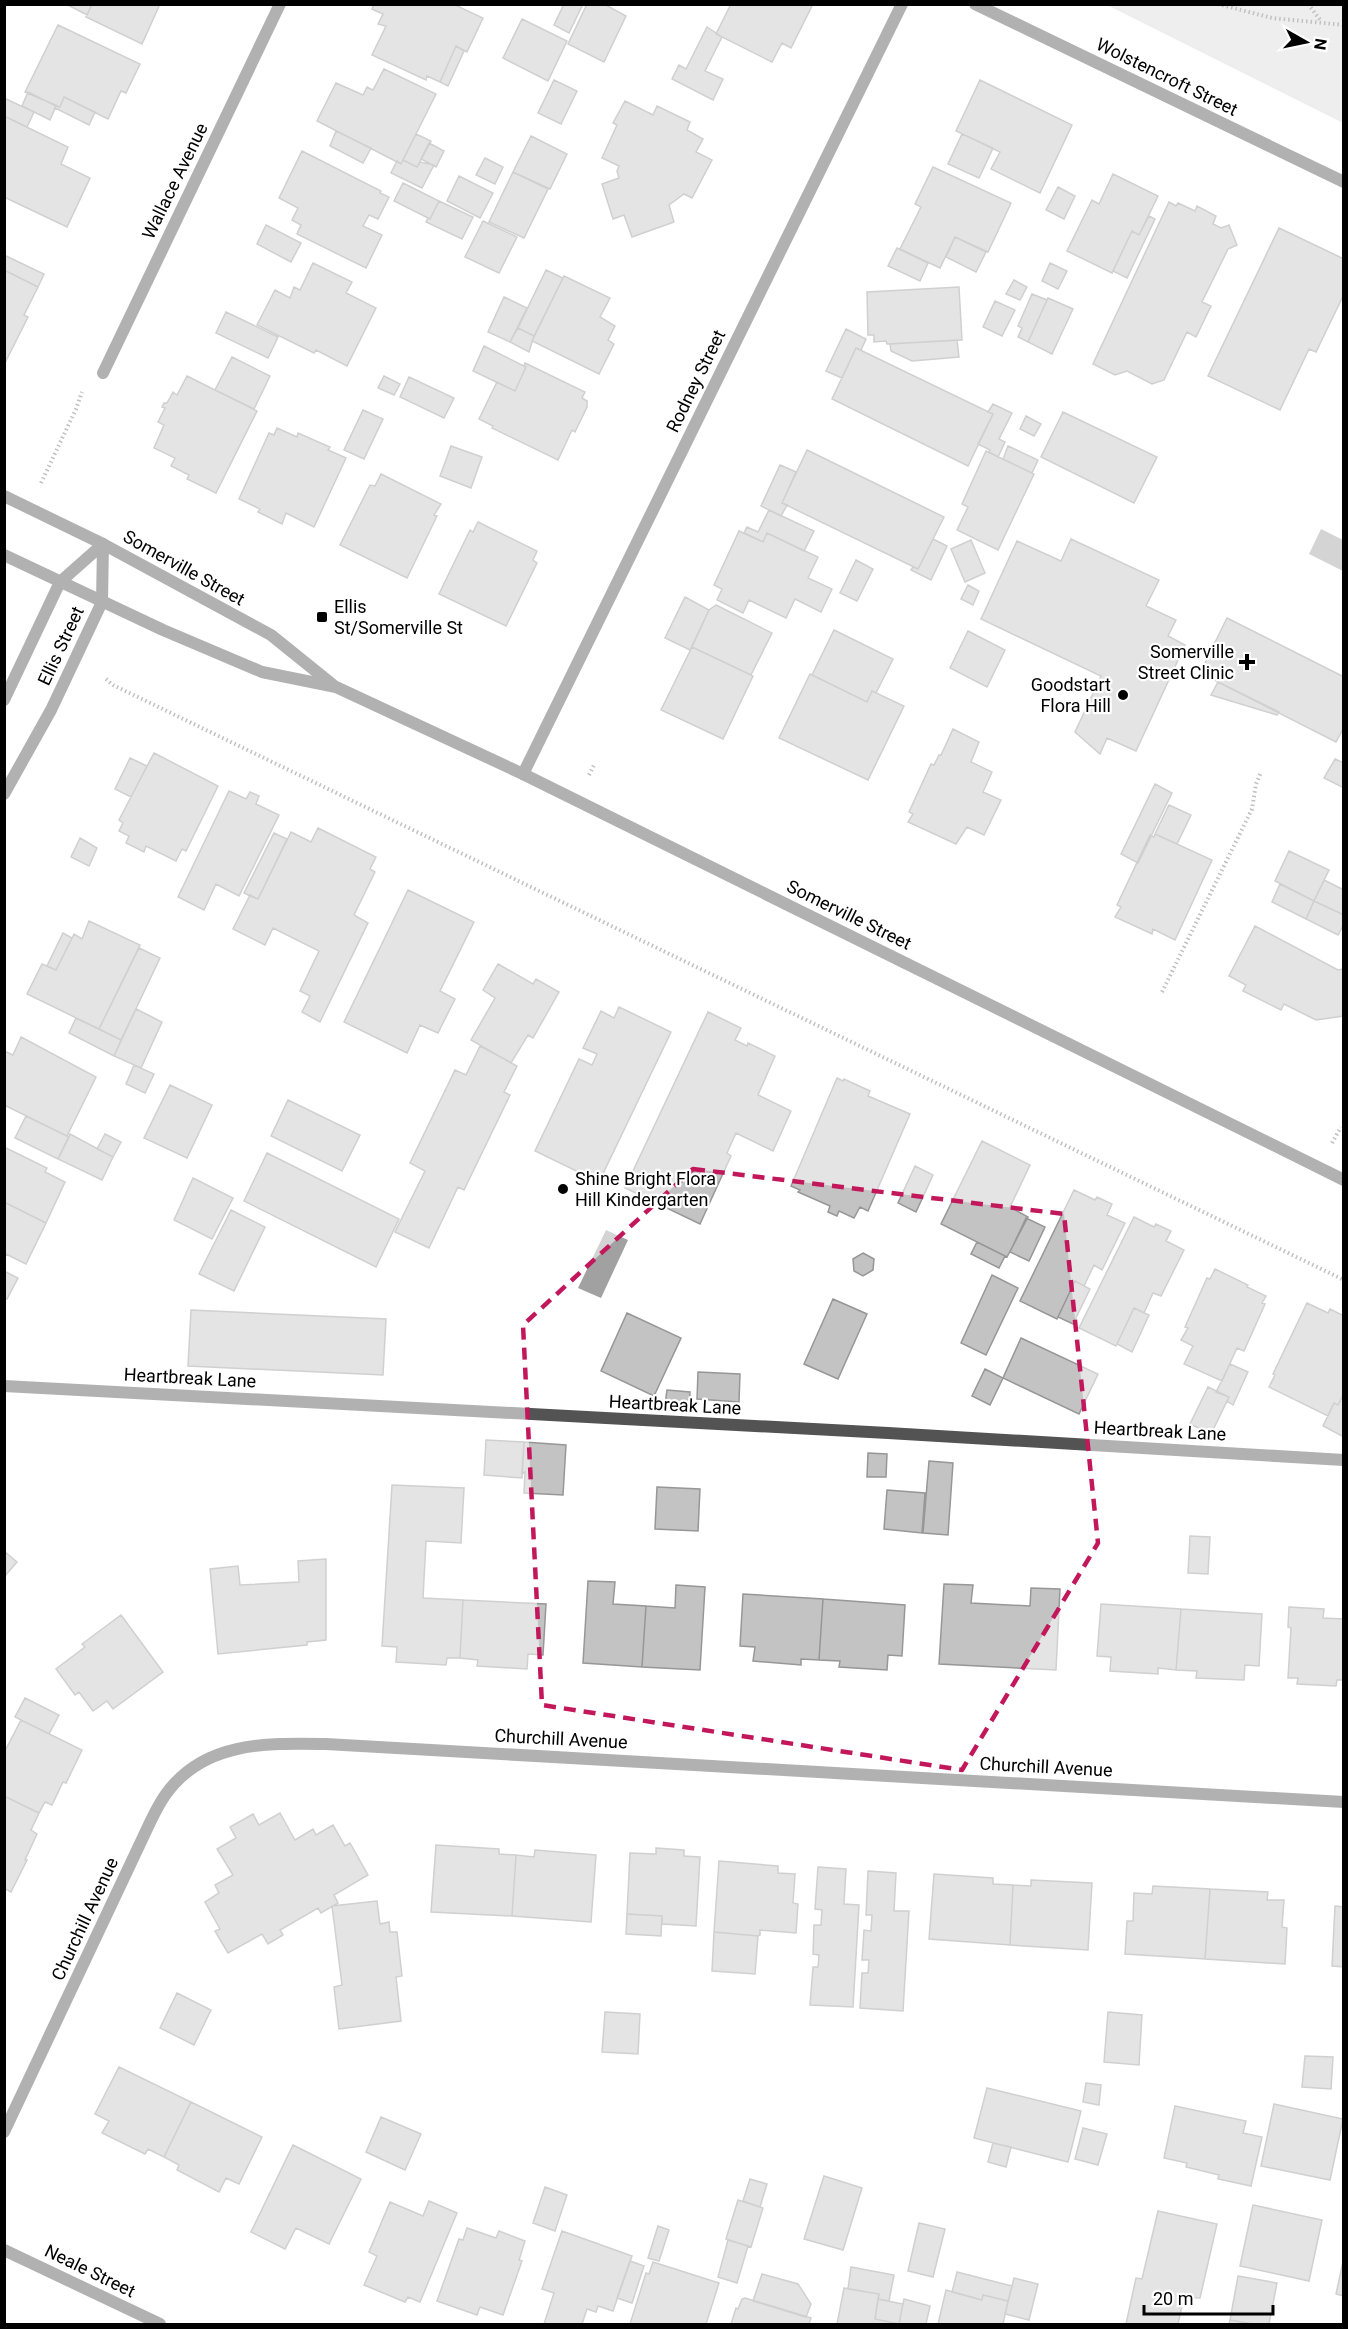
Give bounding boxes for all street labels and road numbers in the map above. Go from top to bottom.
street label: Wolstencroft Street [1093,33,1241,120]
street label: Wallace Avenue [137,119,212,242]
street label: Rodney Street [662,326,729,435]
street label: Somerville Street [120,525,249,610]
street label: Ellis Street [33,603,88,689]
street label: Somerville Street [784,875,915,954]
street label: Heartbreak Lane [123,1364,257,1391]
street label: Heartbreak Lane [608,1391,742,1418]
street label: Heartbreak Lane [1093,1417,1227,1444]
street label: Churchill Avenue [494,1725,628,1752]
street label: Churchill Avenue [979,1753,1113,1780]
street label: Churchill Avenue [47,1854,122,1984]
street label: Neale Street [42,2240,139,2302]

